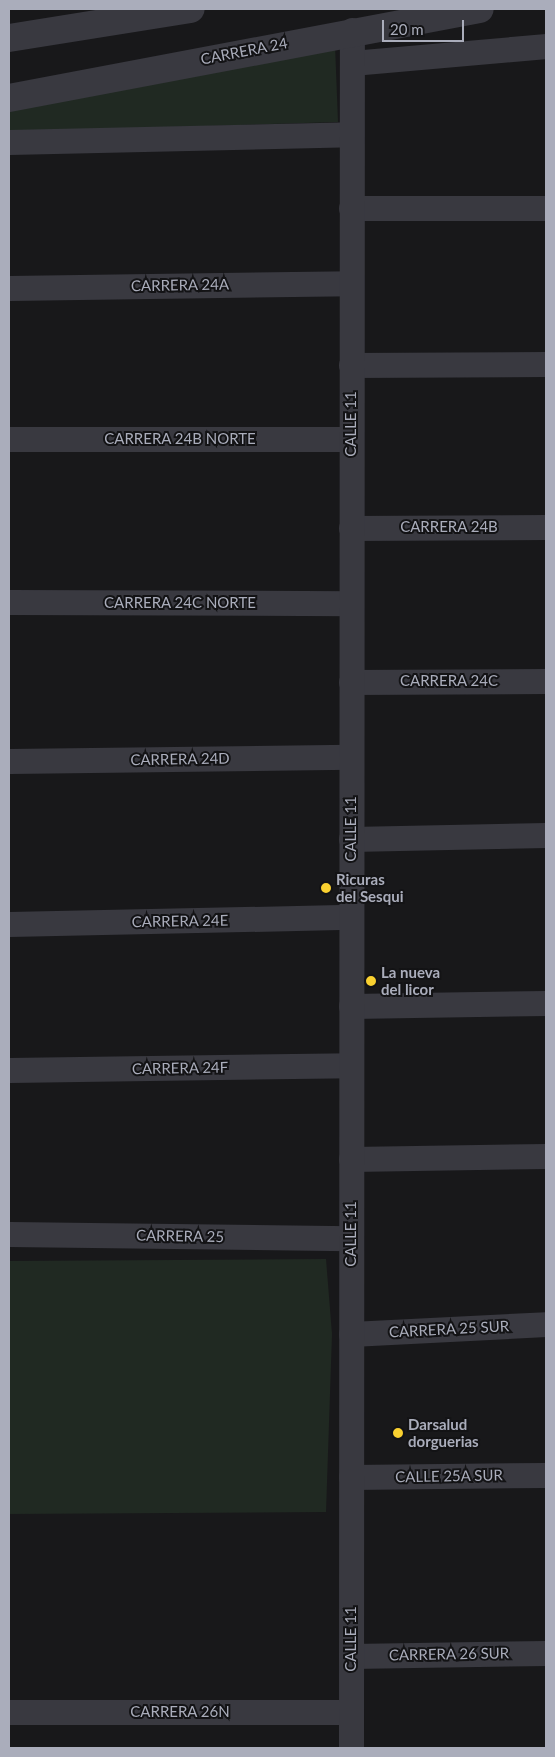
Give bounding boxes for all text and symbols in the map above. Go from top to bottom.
scale bar [385,10,468,42]
text: 20 m [390,20,424,38]
street label: CARRERA 24 [199,34,289,68]
street label: CARRERA 24A [131,275,229,295]
street label: CALLE 11 [342,391,360,457]
street label: CARRERA 24B NORTE [104,430,256,448]
street label: CARRERA 24B [400,518,498,536]
street label: CARRERA 24C NORTE [104,594,256,612]
street label: CARRERA 24C [400,672,498,690]
street label: CARRERA 24D [130,749,230,769]
street label: CALLE 11 [342,796,360,862]
place label: Ricuras del Sesqui [336,870,403,905]
marker: Ricuras del Sesqui [320,882,332,894]
street label: CARRERA 24E [131,911,229,931]
place label: La nueva del licor [381,963,440,998]
marker: La nueva del licor [365,975,377,987]
street label: CARRERA 24F [131,1058,229,1078]
street label: CALLE 11 [342,1201,360,1267]
street label: CARRERA 25 [136,1226,224,1246]
street label: CARRERA 25 SUR [388,1317,510,1341]
place label: Darsalud dorguerias [408,1415,479,1450]
marker: Darsalud dorguerias [392,1427,404,1439]
street label: CALLE 25A SUR [395,1466,503,1486]
street label: CALLE 11 [342,1606,360,1672]
street label: CARRERA 26 SUR [388,1644,510,1664]
street label: CARRERA 26N [130,1703,230,1721]

